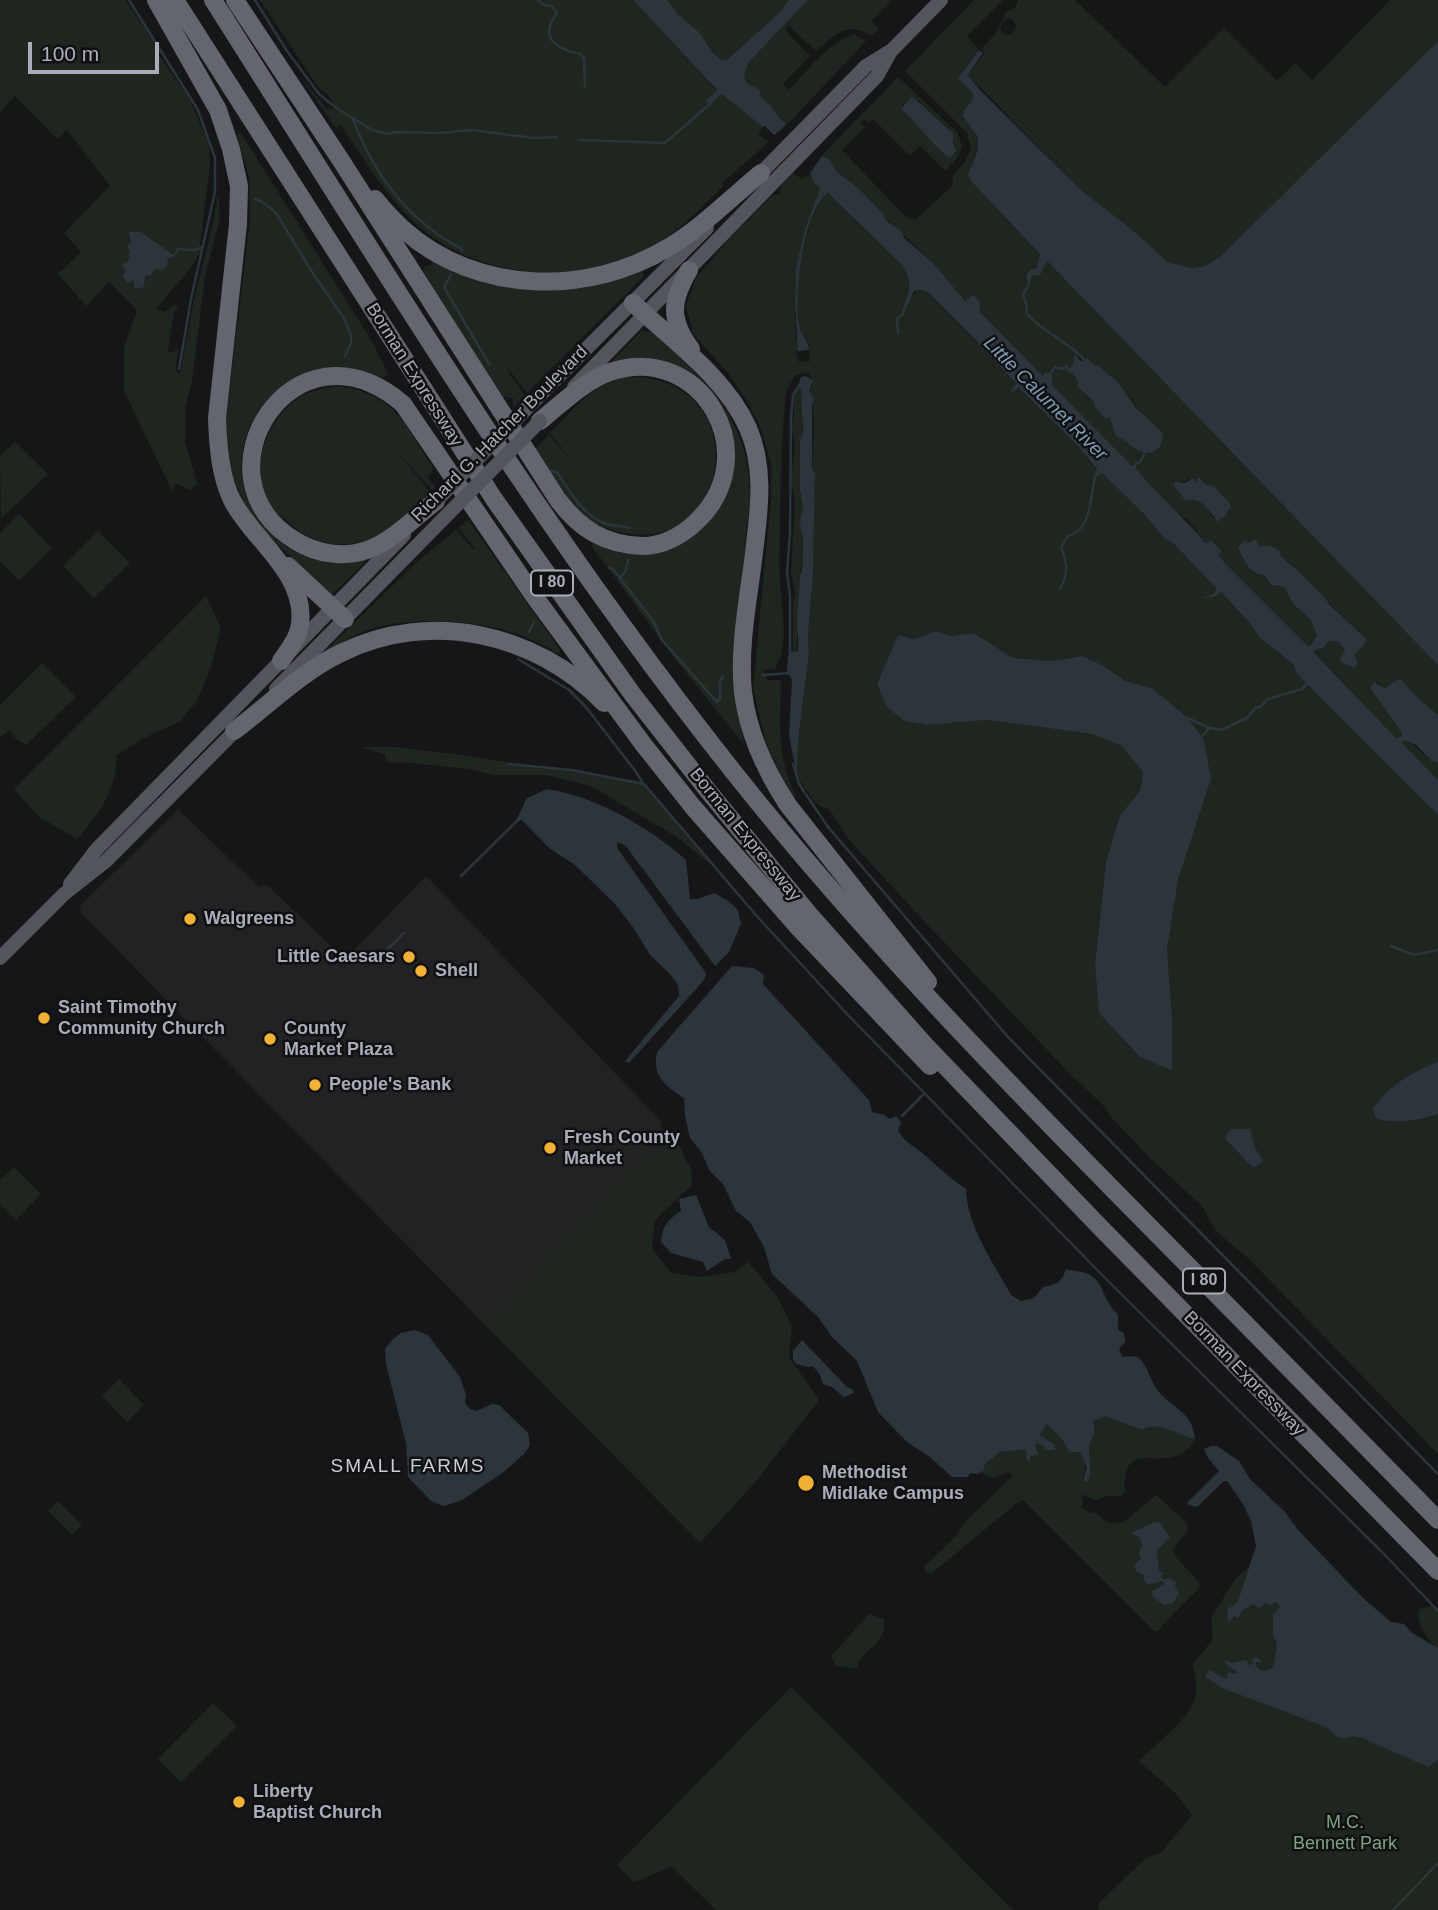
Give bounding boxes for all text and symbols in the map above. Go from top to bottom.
scale bar [32,28,163,72]
text: 100 m [41,42,99,65]
street label: Borman Expressway [361,299,467,451]
water label: Little Calumet River [978,332,1112,466]
street label: Richard G. Hatcher Boulevard [407,341,593,527]
road number: I 80 [531,570,573,596]
street label: Borman Expressway [685,764,805,906]
place label: Walgreens [204,908,294,930]
marker: Walgreens [182,911,198,927]
place label: Little Caesars [277,946,395,968]
marker: Little Caesars [401,949,417,965]
place label: Shell [435,960,478,982]
marker: Shell [413,963,429,979]
place label: Saint Timothy Community Church [58,997,225,1040]
marker: Saint Timothy Community Church [36,1010,52,1026]
place label: County Market Plaza [284,1018,393,1060]
marker: County Market Plaza [262,1031,278,1047]
place label: People's Bank [329,1074,451,1096]
marker: People's Bank [307,1077,323,1093]
place label: Fresh County Market [564,1127,680,1170]
marker: Fresh County Market [542,1140,558,1156]
road number: I 80 [1183,1268,1225,1294]
street label: Borman Expressway [1179,1307,1309,1441]
district label: SMALL FARMS [332,1456,484,1478]
place label: Methodist Midlake Campus [822,1462,964,1504]
marker: Methodist Midlake Campus [796,1473,816,1493]
place label: Liberty Baptist Church [253,1781,382,1824]
marker: Liberty Baptist Church [231,1794,247,1810]
park label: M.C. Bennett Park [1293,1812,1397,1854]

